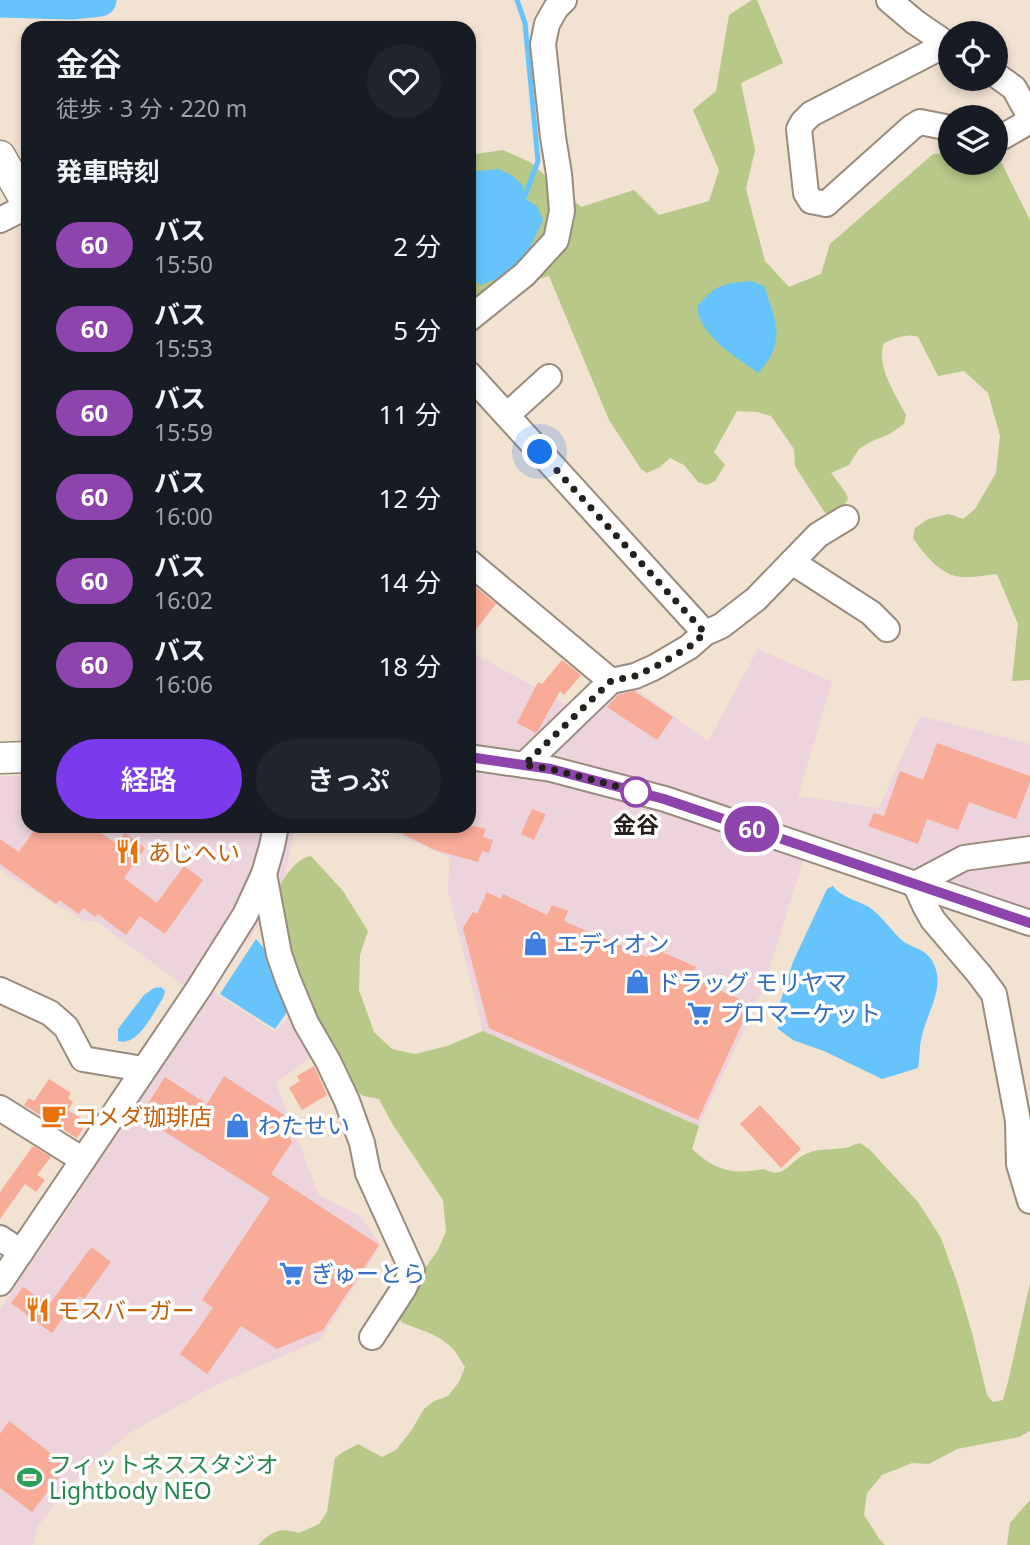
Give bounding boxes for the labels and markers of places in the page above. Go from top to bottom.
marker: 金谷 [621,777,651,807]
place label: 金谷 [613,808,659,840]
place label: あじへい [148,836,240,868]
restaurant icon: あじへい [114,838,142,866]
place label: エディオン [556,927,669,959]
shop icon: エディオン [522,929,550,957]
place label: ドラッグ モリヤマ [657,966,847,998]
shop icon: ドラッグ モリヤマ [623,968,651,996]
place label: プロマーケット [720,997,881,1029]
supermarket icon: プロマーケット [686,999,714,1027]
place label: コメダ珈琲店 [74,1100,212,1132]
cafe icon: コメダ珈琲店 [40,1102,68,1130]
place label: わたせい [258,1109,350,1141]
shop icon: わたせい [224,1111,252,1139]
place label: ぎゅーとら [311,1257,425,1289]
supermarket icon: ぎゅーとら [277,1259,305,1287]
place label: モスバーガー [57,1294,195,1326]
restaurant icon: モスバーガー [23,1296,51,1324]
place label: フィットネススタジオ Lightbody NEO [49,1448,279,1506]
sports icon: フィットネススタジオ Lightbody NEO [15,1463,43,1491]

